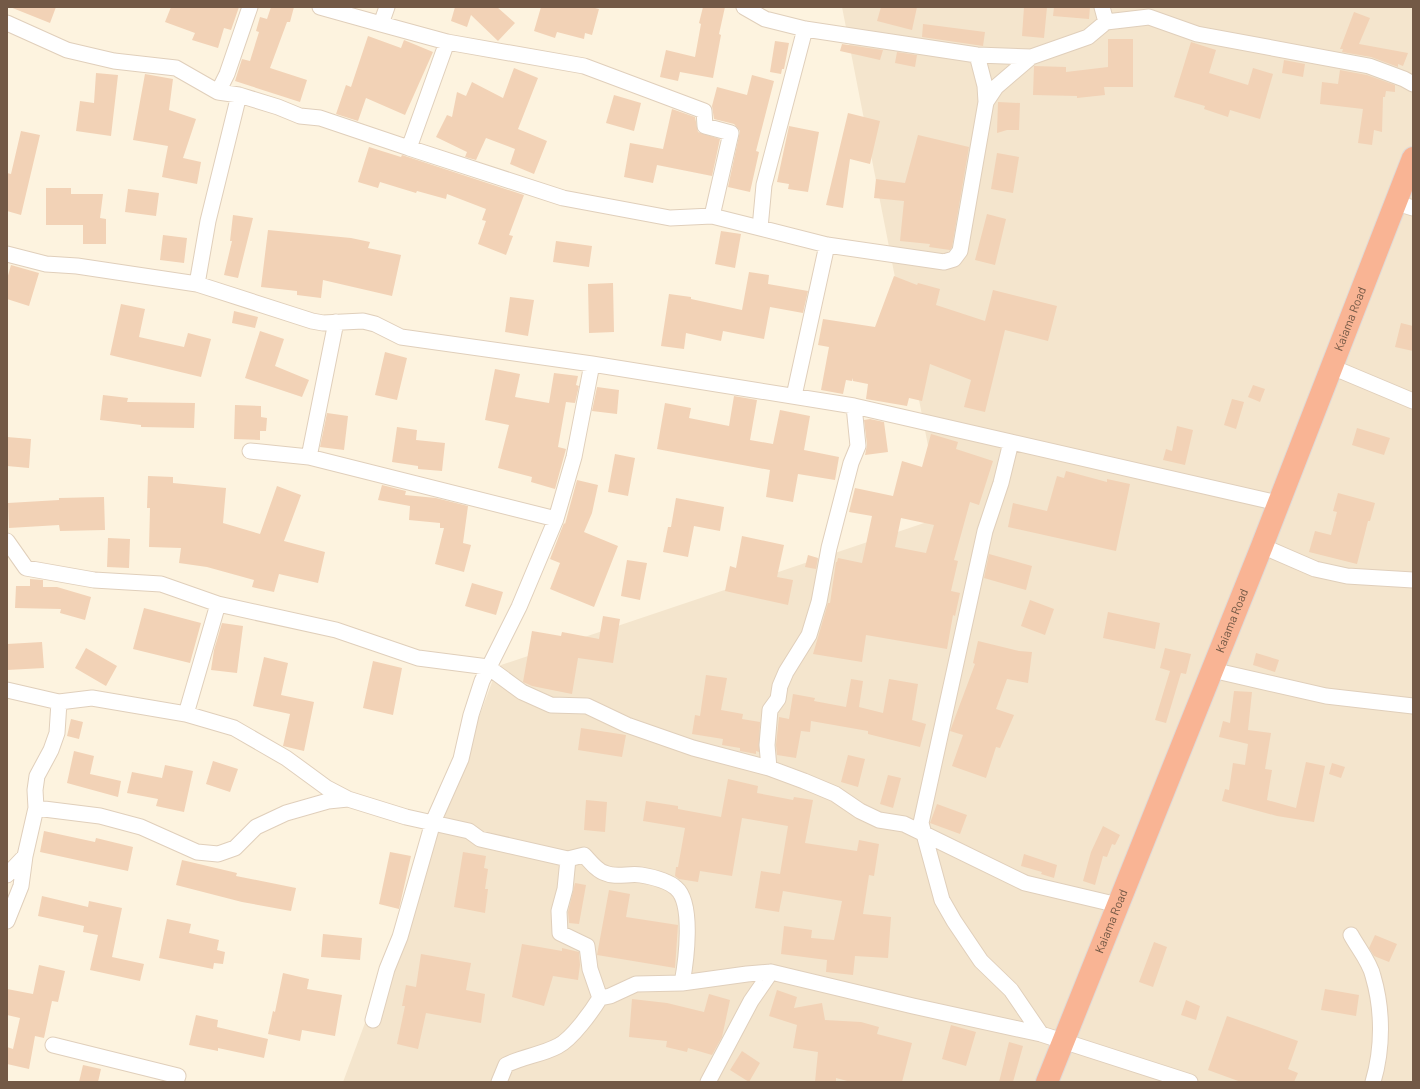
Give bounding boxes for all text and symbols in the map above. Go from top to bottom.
street label: Kaiama Road [1331,285,1368,353]
street label: Kaiama Road [1212,586,1250,654]
street label: Kaiama Road [1091,887,1130,955]

